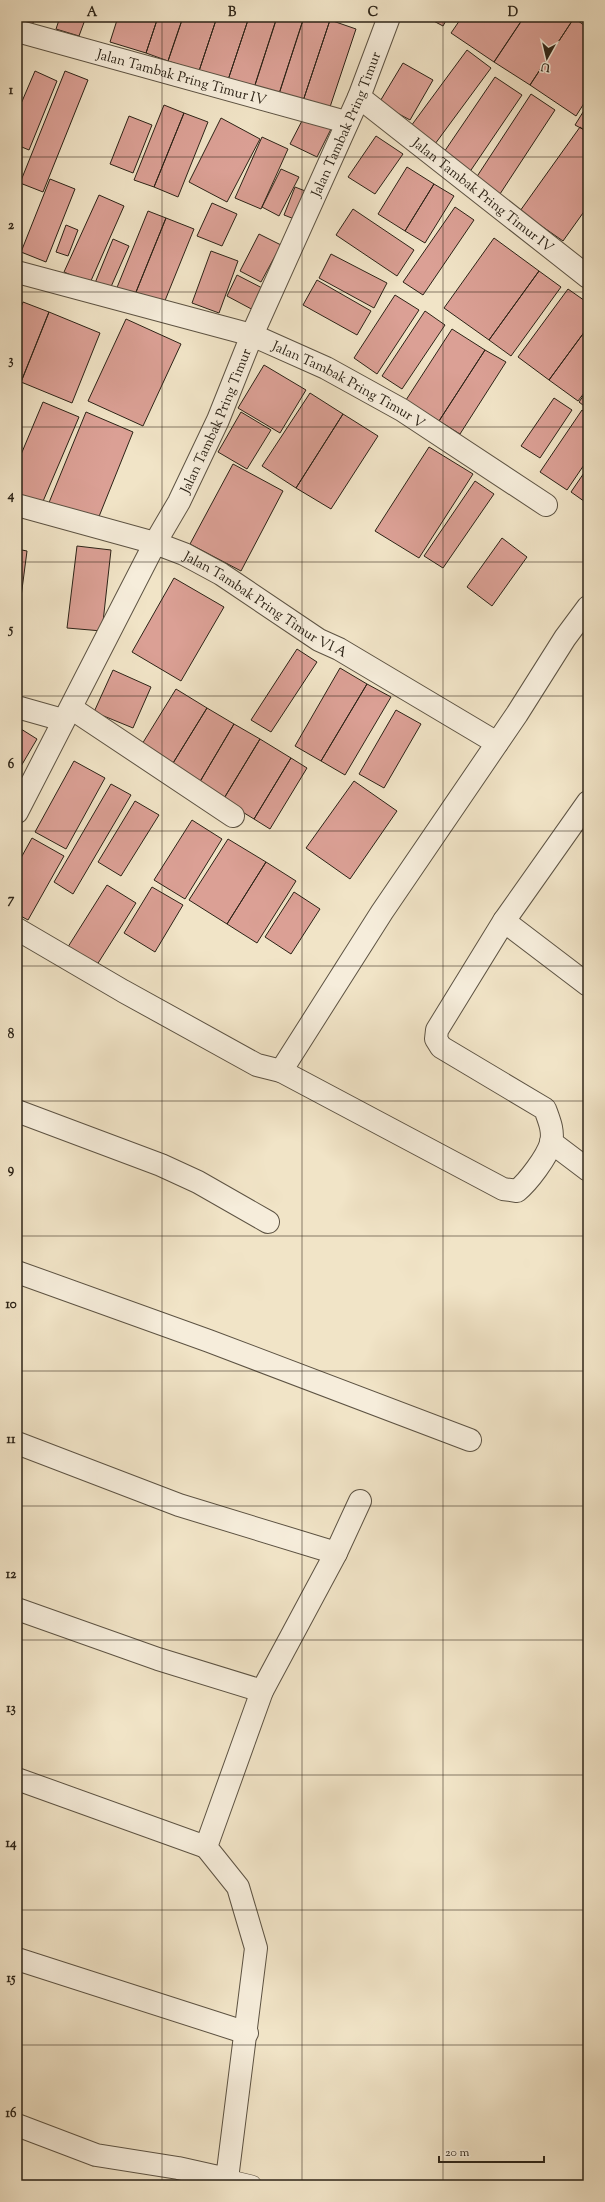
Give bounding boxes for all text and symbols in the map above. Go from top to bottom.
text: A [87,4,98,22]
text: B [228,4,237,22]
text: C [368,4,378,22]
text: D [508,4,518,22]
north arrow [527,38,567,78]
street label: Jalan Tambak Pring Timur IV [93,45,269,112]
street label: Jalan Tambak Pring Timur [307,49,387,202]
text: U [540,58,552,76]
text: 1 [9,82,14,100]
street label: Jalan Tambak Pring Timur IV [406,134,558,259]
text: 2 [8,217,15,235]
street label: Jalan Tambak Pring Timur V [268,337,429,435]
street label: Jalan Tambak Pring Timur [176,345,258,498]
text: 3 [8,352,14,370]
text: 4 [7,487,15,505]
street label: Jalan Tambak Pring Timur VI A [178,547,351,664]
text: 5 [8,621,14,639]
text: 6 [8,756,15,774]
text: 7 [8,891,15,909]
text: 8 [8,1026,15,1044]
text: 9 [8,1161,15,1179]
text: 10 [5,1296,17,1314]
text: 11 [7,1431,16,1449]
text: 12 [6,1566,17,1584]
text: 13 [6,1700,16,1718]
text: 14 [6,1835,17,1853]
text: 15 [7,1970,16,1988]
text: 16 [6,2105,17,2123]
scale bar [439,2138,544,2164]
text: 20 m [445,2144,470,2162]

